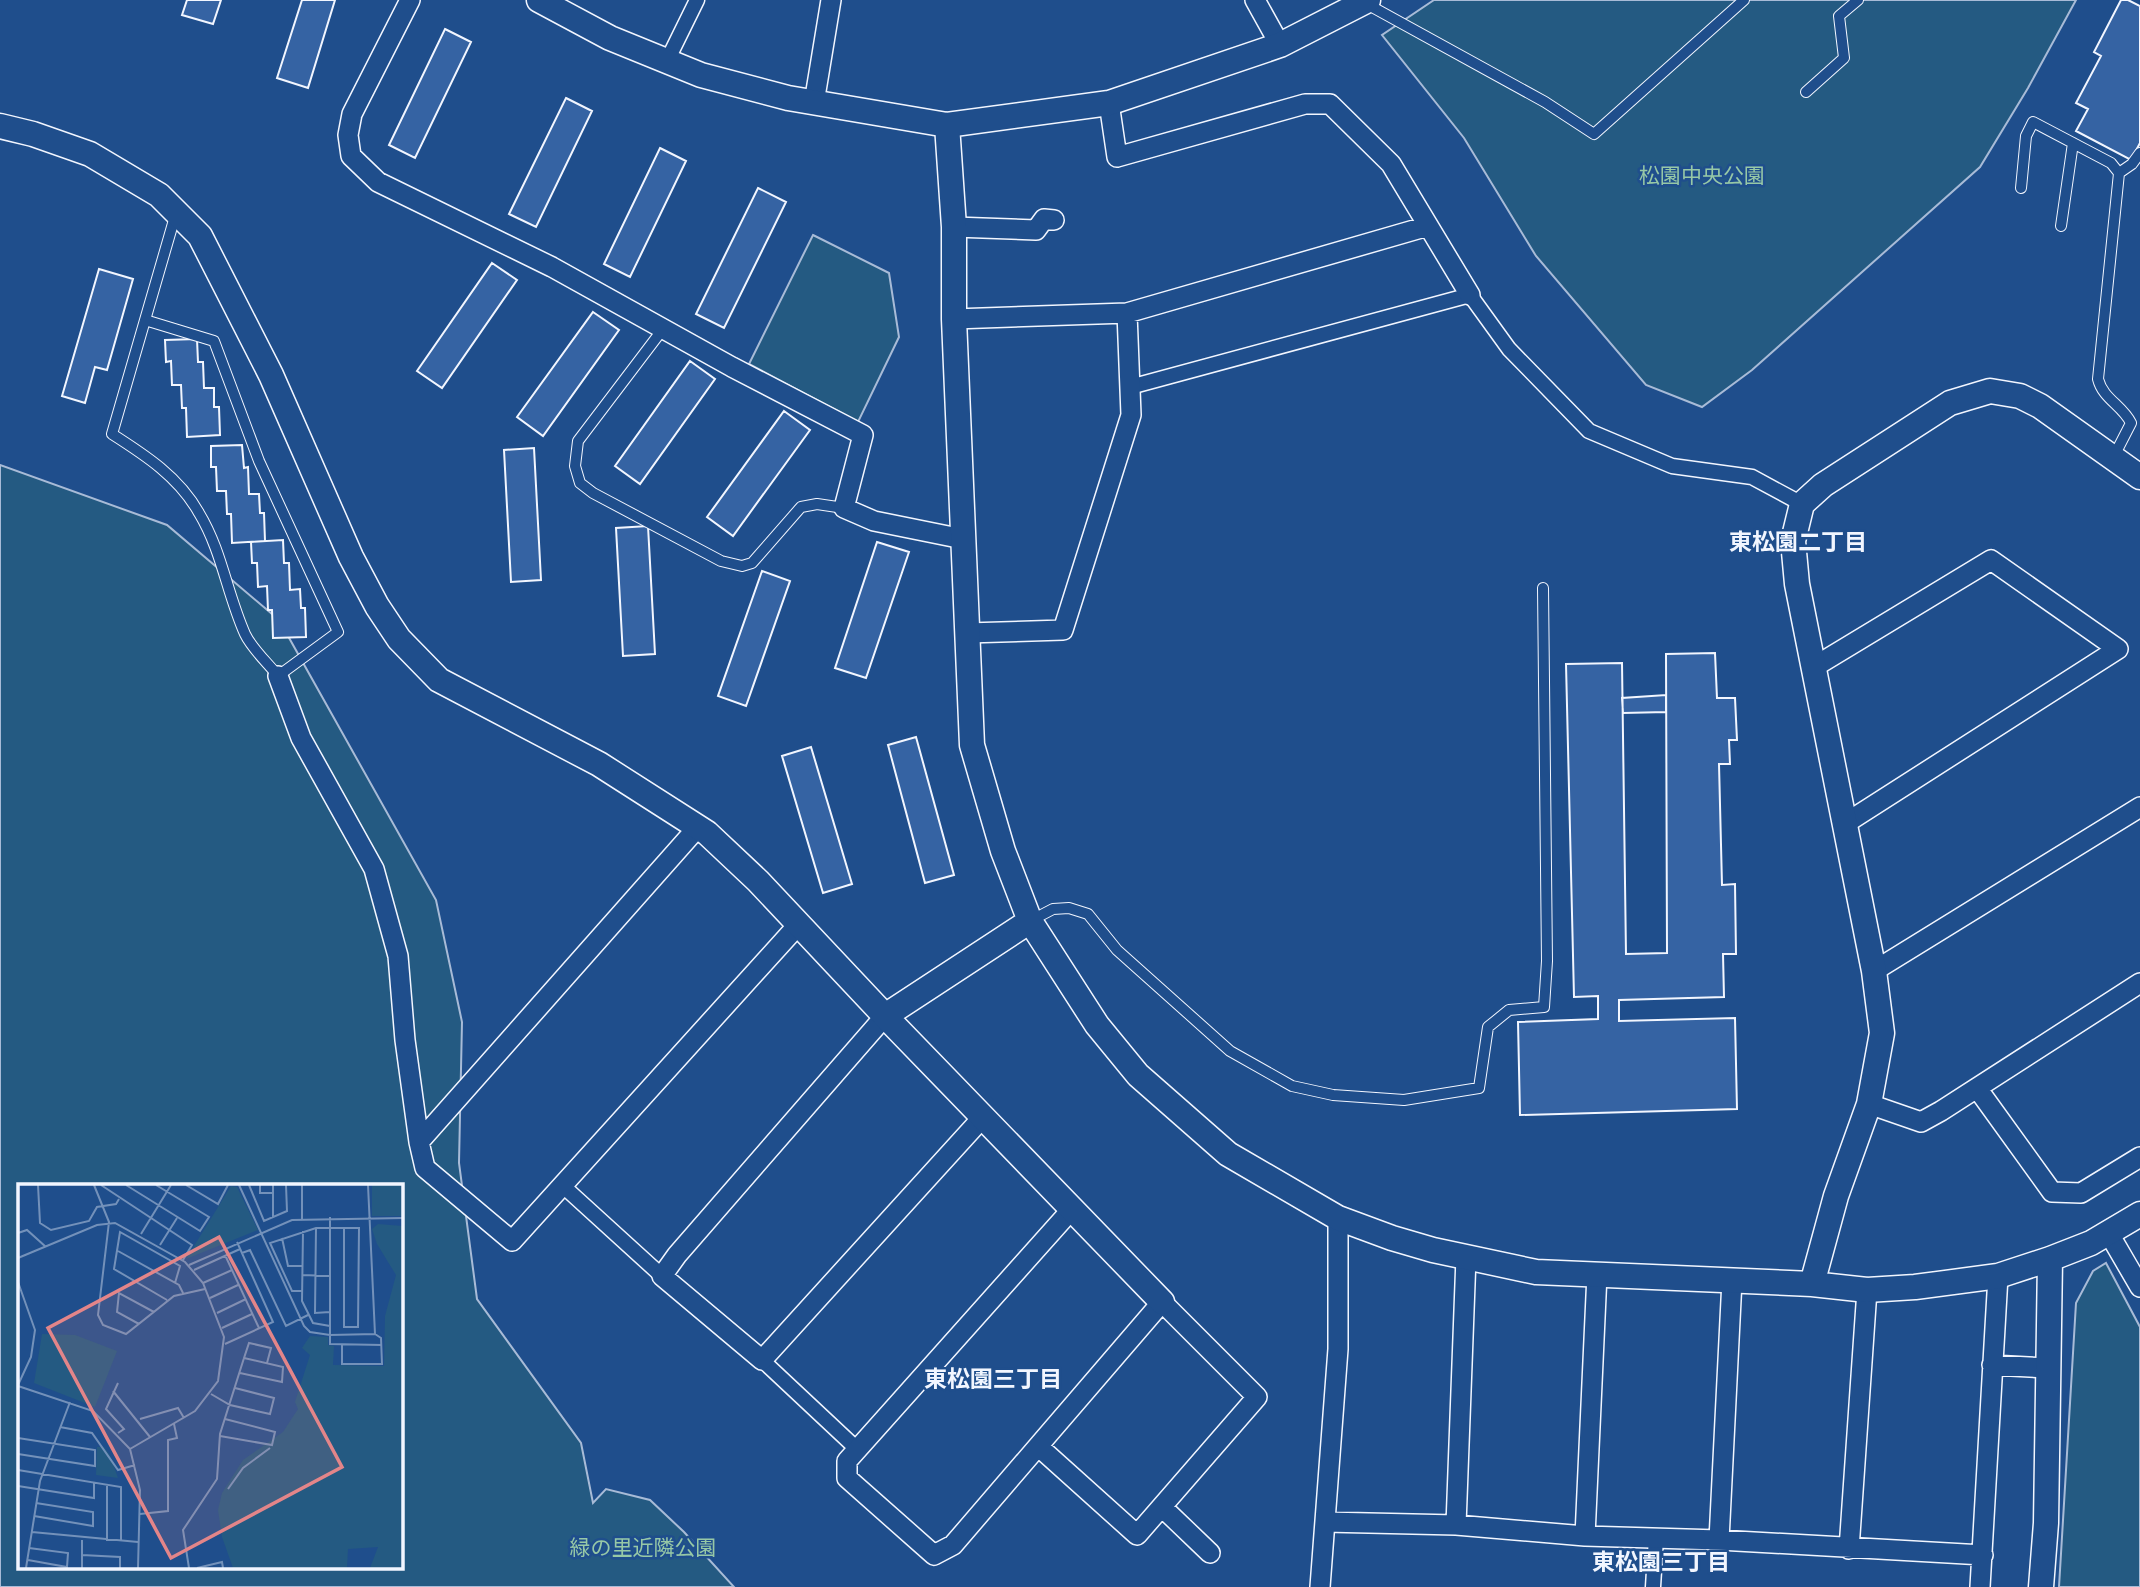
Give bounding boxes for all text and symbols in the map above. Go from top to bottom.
park label: 松園中央公園 [1639,161,1765,191]
district label: 東松園二丁目 [1729,525,1867,559]
inset map [18,1184,402,1570]
district label: 東松園三丁目 [924,1362,1062,1396]
park label: 緑の里近隣公園 [570,1533,717,1563]
district label: 東松園三丁目 [1592,1545,1730,1579]

